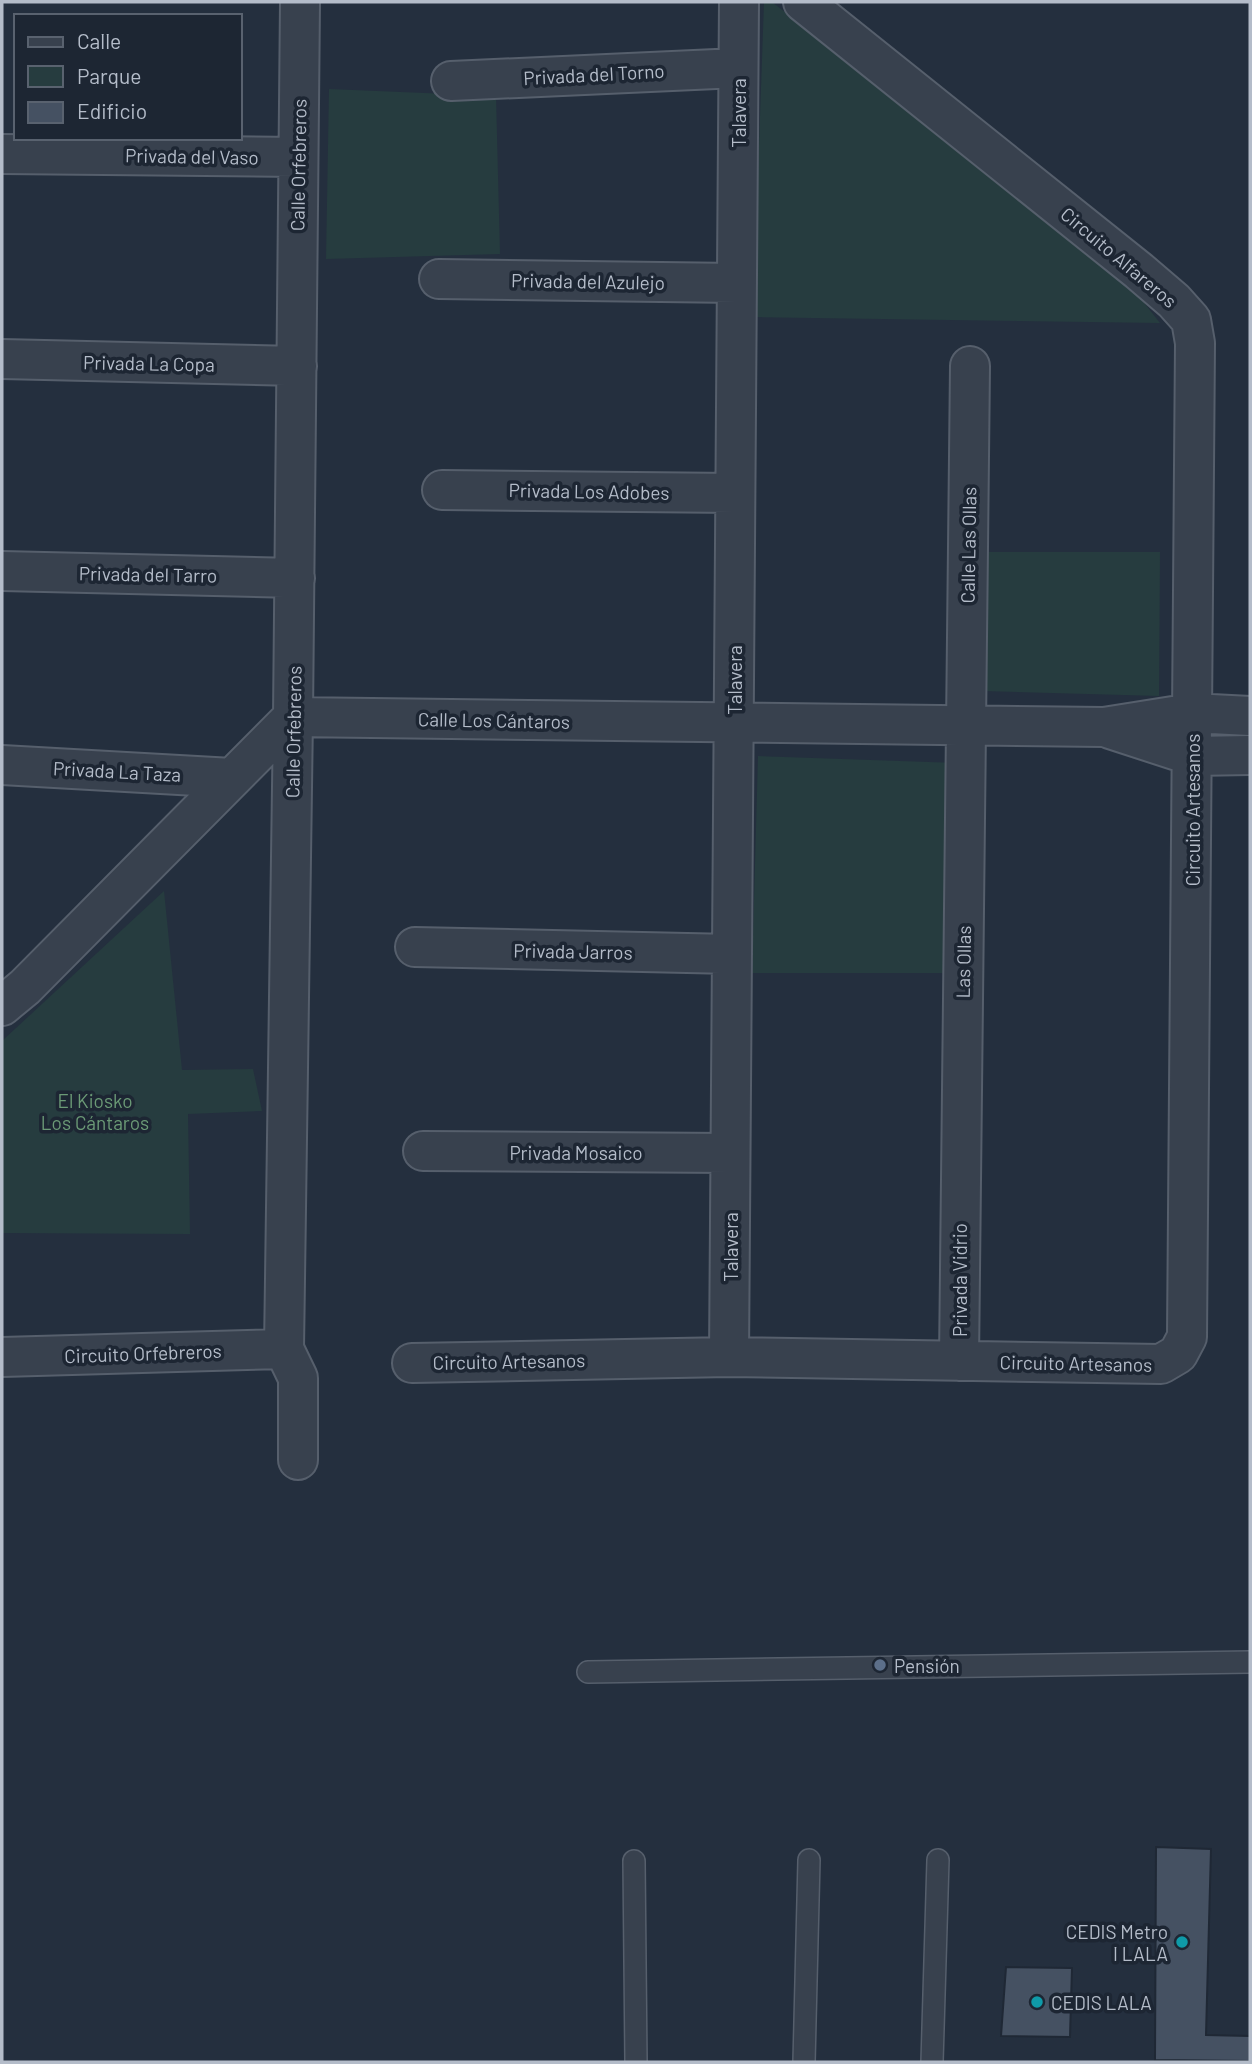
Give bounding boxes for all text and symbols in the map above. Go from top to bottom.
legend [14,14,242,140]
text: Calle [77,28,121,53]
street label: Privada del Torno [523,59,665,89]
text: Parque [77,63,142,88]
street label: Talavera [727,78,750,148]
text: Edificio [77,98,147,123]
street label: Calle Orfebreros [285,99,311,231]
street label: Privada del Vaso [125,143,259,169]
street label: Circuito Alfareros [1056,202,1182,312]
street label: Privada del Azulejo [511,268,665,294]
street label: Privada La Copa [83,350,215,376]
street label: Privada Los Adobes [508,478,670,504]
street label: Calle Las Ollas [955,486,981,604]
street label: Privada del Tarro [79,561,217,587]
street label: Talavera [723,645,746,715]
street label: Calle Orfebreros [280,666,306,798]
street label: Calle Los Cántaros [418,707,570,733]
street label: Circuito Artesanos [1181,734,1204,886]
street label: Privada La Taza [52,756,182,786]
street label: Las Ollas [951,925,975,999]
street label: Privada Jarros [513,938,633,964]
park label: El Kiosko Los Cántaros [41,1089,149,1134]
street label: Privada Mosaico [509,1141,643,1164]
street label: Talavera [719,1212,742,1282]
street label: Privada Vidrio [948,1223,971,1337]
street label: Circuito Orfebreros [64,1339,222,1367]
street label: Circuito Artesanos [432,1348,586,1374]
street label: Circuito Artesanos [999,1350,1153,1376]
place label: Pensión [894,1654,960,1677]
marker: Pensión [872,1657,888,1673]
place label: CEDIS Metro I LALA [1066,1920,1168,1965]
marker: CEDIS Metro I LALA [1174,1934,1190,1950]
place label: CEDIS LALA [1051,1991,1152,2014]
marker: CEDIS LALA [1029,1994,1045,2010]

